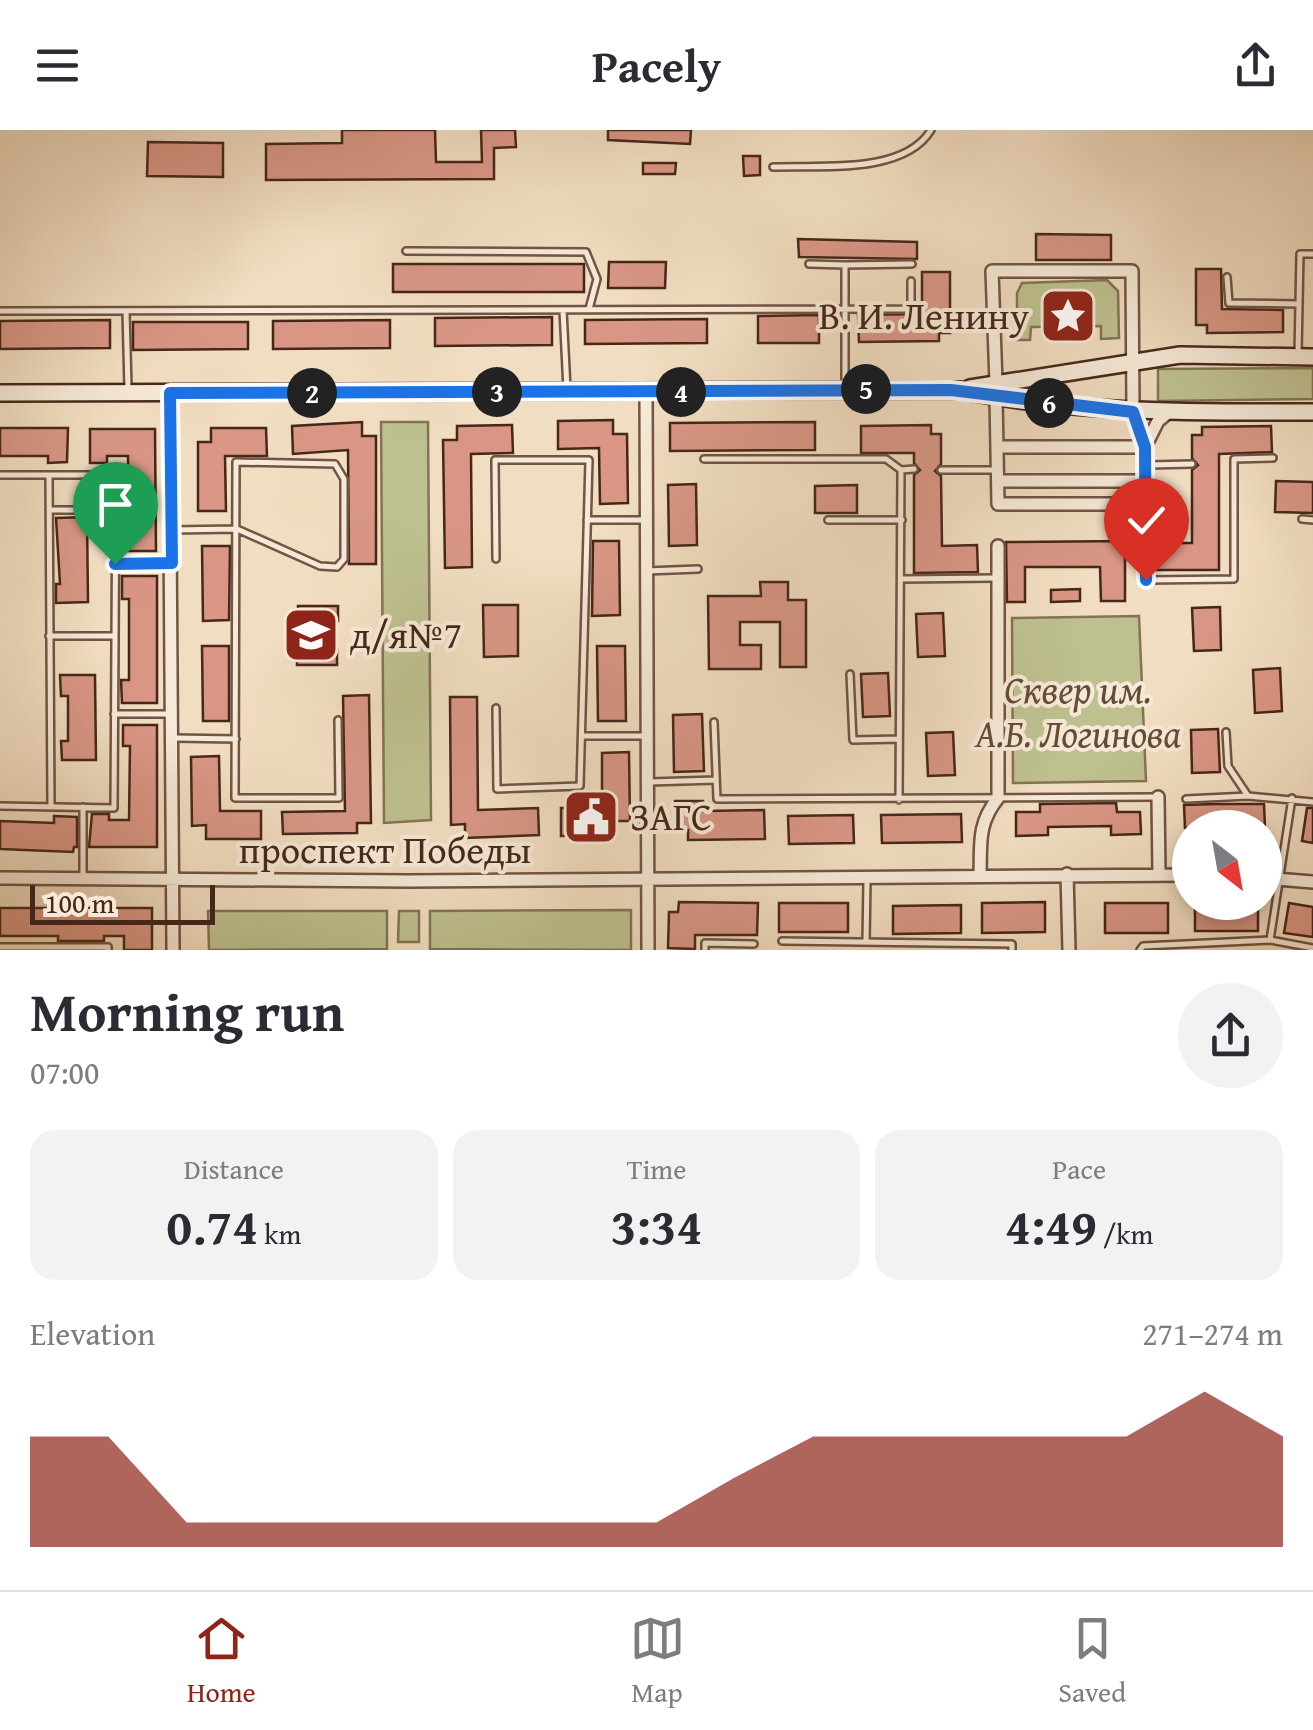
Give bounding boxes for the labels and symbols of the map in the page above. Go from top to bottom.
place icon: В. И. Ленину [1038,286,1098,346]
place label: В. И. Ленину [819,287,1029,343]
pin: 5 [841,364,891,414]
pin: 3 [472,367,522,417]
pin: 4 [656,367,706,417]
pin: 2 [287,368,337,418]
pin: 6 [1024,378,1074,428]
pin [73,462,158,565]
pin [1104,478,1189,581]
school or university icon: д/я№7 [281,605,341,665]
place label: д/я№7 [350,606,462,662]
park label: Сквер им. А.Б. Логинова [974,661,1181,761]
public building icon: ЗАГС [561,787,621,847]
place label: ЗАГС [630,788,712,844]
north arrow [1172,810,1282,920]
street label: проспект Победы [239,821,531,877]
scale bar [30,880,215,924]

